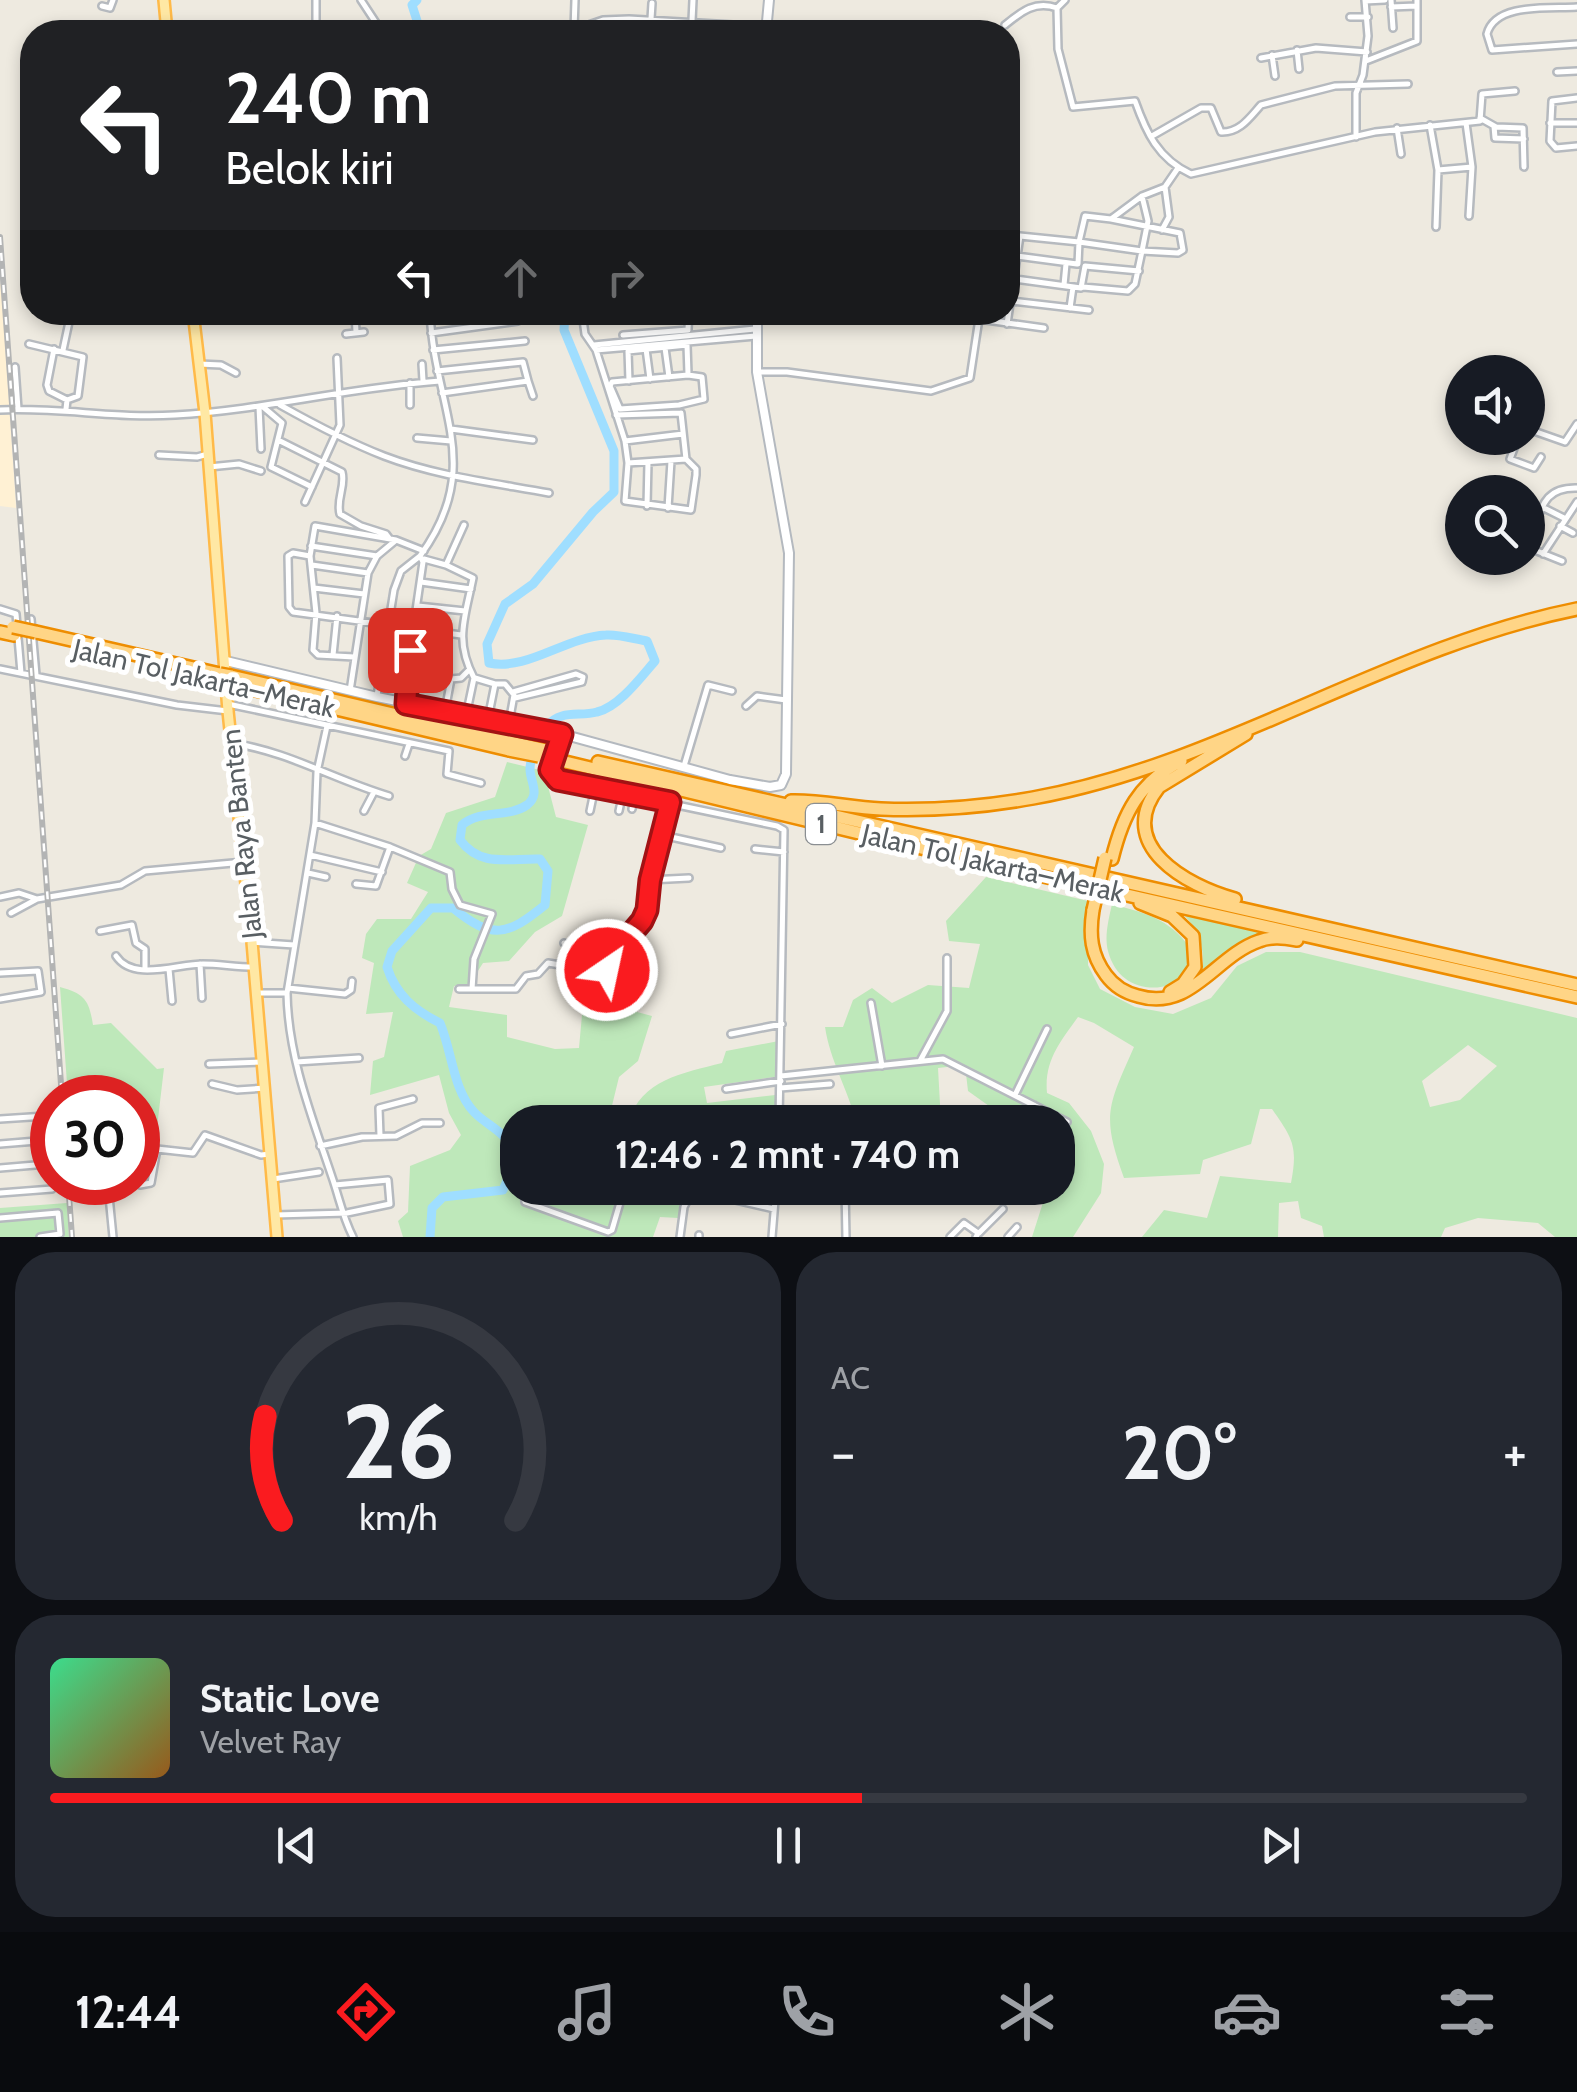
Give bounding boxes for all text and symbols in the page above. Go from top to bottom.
text: 240 m [225,55,432,141]
icon: left [60,60,190,190]
text: Belok kiri [225,141,394,195]
icon: left [388,250,443,305]
icon: ahead [493,250,548,305]
icon: right [598,250,653,305]
map controls [1445,355,1545,575]
button: sound [1445,355,1545,455]
button: search [1445,475,1545,575]
pin [368,608,453,693]
icon: arrive [383,623,438,678]
street label: Jalan Tol Jakarta–Merak [69,631,339,725]
street label: Jalan Raya Banten [213,728,269,941]
road number: 1 [806,804,836,844]
street label: Jalan Tol Jakarta–Merak [858,816,1128,910]
position arrow [555,918,659,1022]
speed limit sign: 30 [30,1075,160,1205]
text: 12:46 · 2 mnt · 740 m [615,1131,960,1178]
text: AC [831,1358,870,1397]
text: 26 [341,1378,455,1504]
text: 20° [1122,1407,1236,1498]
text: − [831,1419,855,1486]
text: + [1503,1419,1527,1486]
text: km/h [359,1496,437,1539]
text: Static Love [200,1675,379,1722]
text: Velvet Ray [200,1722,341,1761]
icon: previous [269,1818,324,1873]
icon: pause [761,1818,816,1873]
icon: next [1253,1818,1308,1873]
icon: directions [331,1977,401,2047]
icon: music [552,1977,622,2047]
icon: phone [772,1977,842,2047]
icon: climate [992,1977,1062,2047]
icon: car [1212,1977,1282,2047]
icon: filters [1432,1977,1502,2047]
text: 12:44 [75,1985,181,2039]

